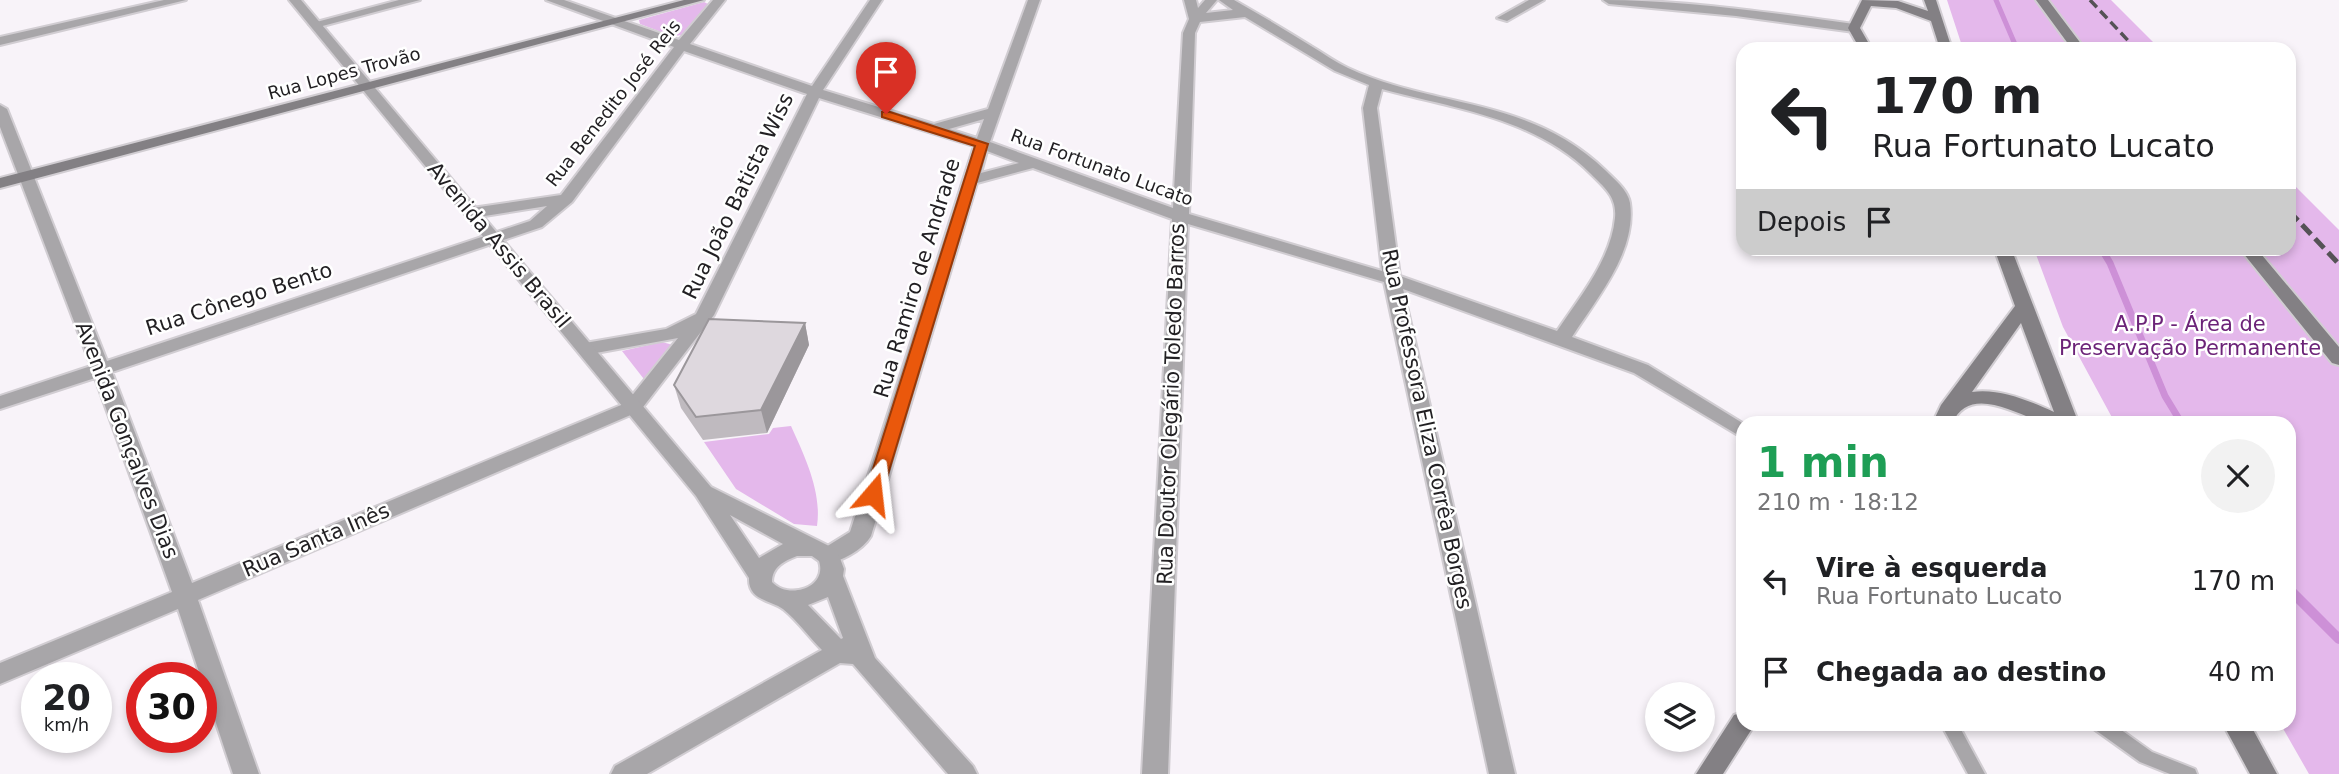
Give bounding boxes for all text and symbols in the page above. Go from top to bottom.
street label: Rua Benedito José Reis [541,16,685,190]
pin [856,42,916,114]
street label: Rua Lopes Trovão [265,43,423,103]
icon: arrive [867,53,905,91]
text: 170 m [1872,68,2042,125]
icon: left [1757,70,1848,161]
street label: Rua João Batista Wiss [678,89,798,303]
street label: Rua Fortunato Lucato [1008,124,1196,210]
text: Rua Fortunato Lucato [1872,127,2215,165]
street label: Rua Ramiro de Andrade [869,155,965,401]
street label: Avenida Assis Brasil [423,157,575,333]
icon: arrive [1860,203,1898,241]
text: Depois [1757,207,1846,237]
street label: Rua Doutor Olegário Toledo Barros [1153,223,1189,585]
street label: Rua Professora Eliza Corrêa Borges [1377,247,1477,611]
street label: Rua Cônego Bento [143,257,335,341]
park label: A.P.P - Área de Preservação Permanente [2059,311,2321,360]
street label: Avenida Gonçalves Dias [71,318,183,562]
text: 1 min [1757,438,1889,487]
button: close [2201,439,2275,513]
position arrow [836,457,910,531]
text: 210 m · 18:12 [1757,489,1919,515]
street label: Rua Santa Inês [239,498,393,582]
text: Vire à esquerda [1816,553,2048,583]
icon: left [1757,562,1795,600]
text: 170 m [2192,566,2275,596]
text: Rua Fortunato Lucato [1816,583,2062,609]
icon: arrive [1757,653,1795,691]
text: Chegada ao destino [1816,657,2106,687]
text: 40 m [2208,657,2275,687]
speed limit sign: 30 [126,662,217,753]
text: 20 [42,678,91,718]
map controls [1645,682,1715,752]
button: layers [1645,682,1715,752]
text: km/h [44,714,89,735]

